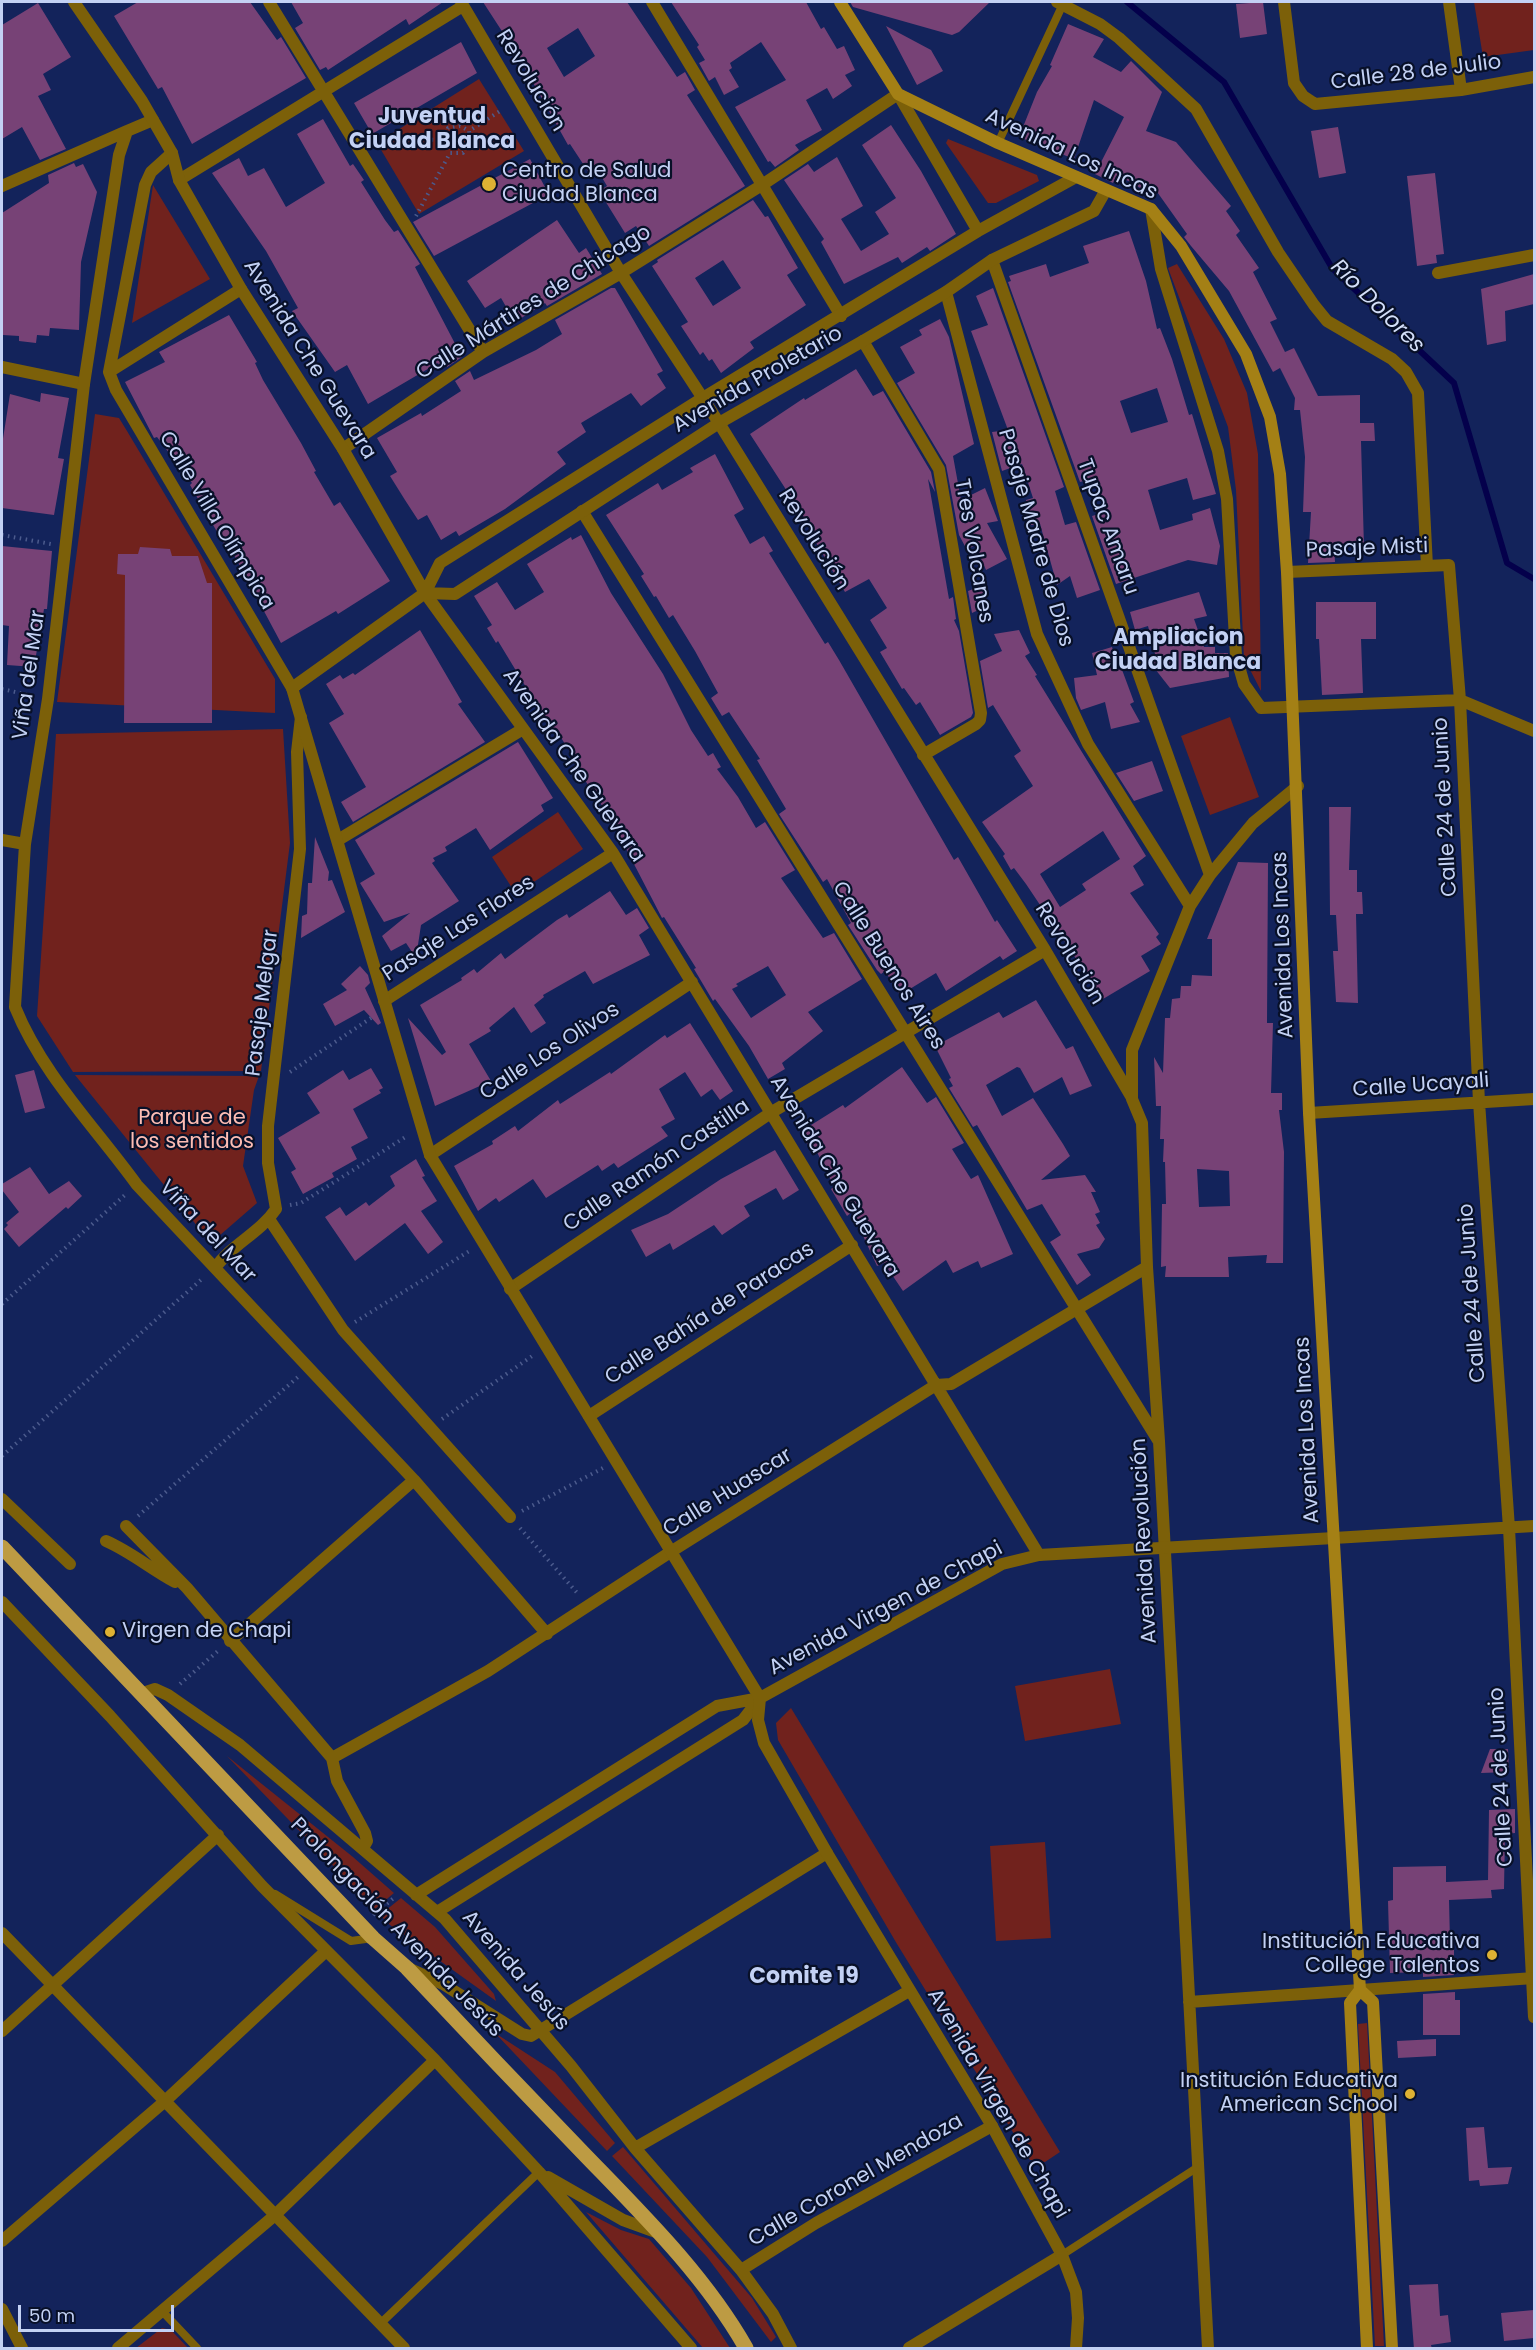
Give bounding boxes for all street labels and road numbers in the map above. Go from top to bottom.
street label: Revolución [490,25,570,137]
street label: Calle 28 de Julio [1329,50,1503,96]
street label: Avenida Los Incas [981,104,1161,206]
street label: Calle Mártires de Chicago [412,220,656,386]
street label: Avenida Che Guevara [237,256,381,464]
street label: Avenida Proletario [669,321,847,439]
street label: Pasaje Madre de Dios [992,426,1078,650]
street label: Calle Villa Olímpica [153,427,279,615]
street label: Tupac Amaru [1071,456,1143,598]
street label: Tres Volcanes [948,477,998,625]
street label: Revolución [772,485,854,595]
street label: Pasaje Misti [1305,534,1429,564]
street label: Viña del Mar [8,609,52,741]
street label: Avenida Che Guevara [497,664,649,868]
street label: Calle 24 de Junio [1429,717,1463,897]
street label: Avenida Los Incas [1268,851,1300,1039]
street label: Pasaje Las Flores [378,870,540,988]
street label: Calle Buenos Aires [826,877,950,1055]
street label: Revolución [1029,898,1109,1010]
street label: Pasaje Melgar [241,928,285,1078]
street label: Calle Los Olivos [475,997,625,1107]
street label: Calle Ucayali [1352,1069,1490,1103]
street label: Avenida Che Guevara [764,1072,904,1282]
street label: Calle Ramón Castilla [559,1094,755,1238]
street label: Viña del Mar [153,1176,261,1288]
street label: Calle 24 de Junio [1454,1202,1492,1384]
street label: Calle Bahía de Paracas [601,1237,819,1391]
street label: Avenida Los Incas [1291,1336,1325,1524]
street label: Avenida Revolución [1127,1437,1163,1645]
street label: Calle Huascar [659,1443,797,1543]
street label: Avenida Virgen de Chapi [765,1537,1007,1681]
street label: Calle 24 de Junio [1485,1687,1519,1867]
street label: Prolongación Avenida Jesús [284,1813,508,2043]
street label: Avenida Jesús [456,1906,574,2036]
street label: Avenida Virgen de Chapi [921,1985,1073,2223]
street label: Calle Coronel Mendoza [744,2109,968,2253]

